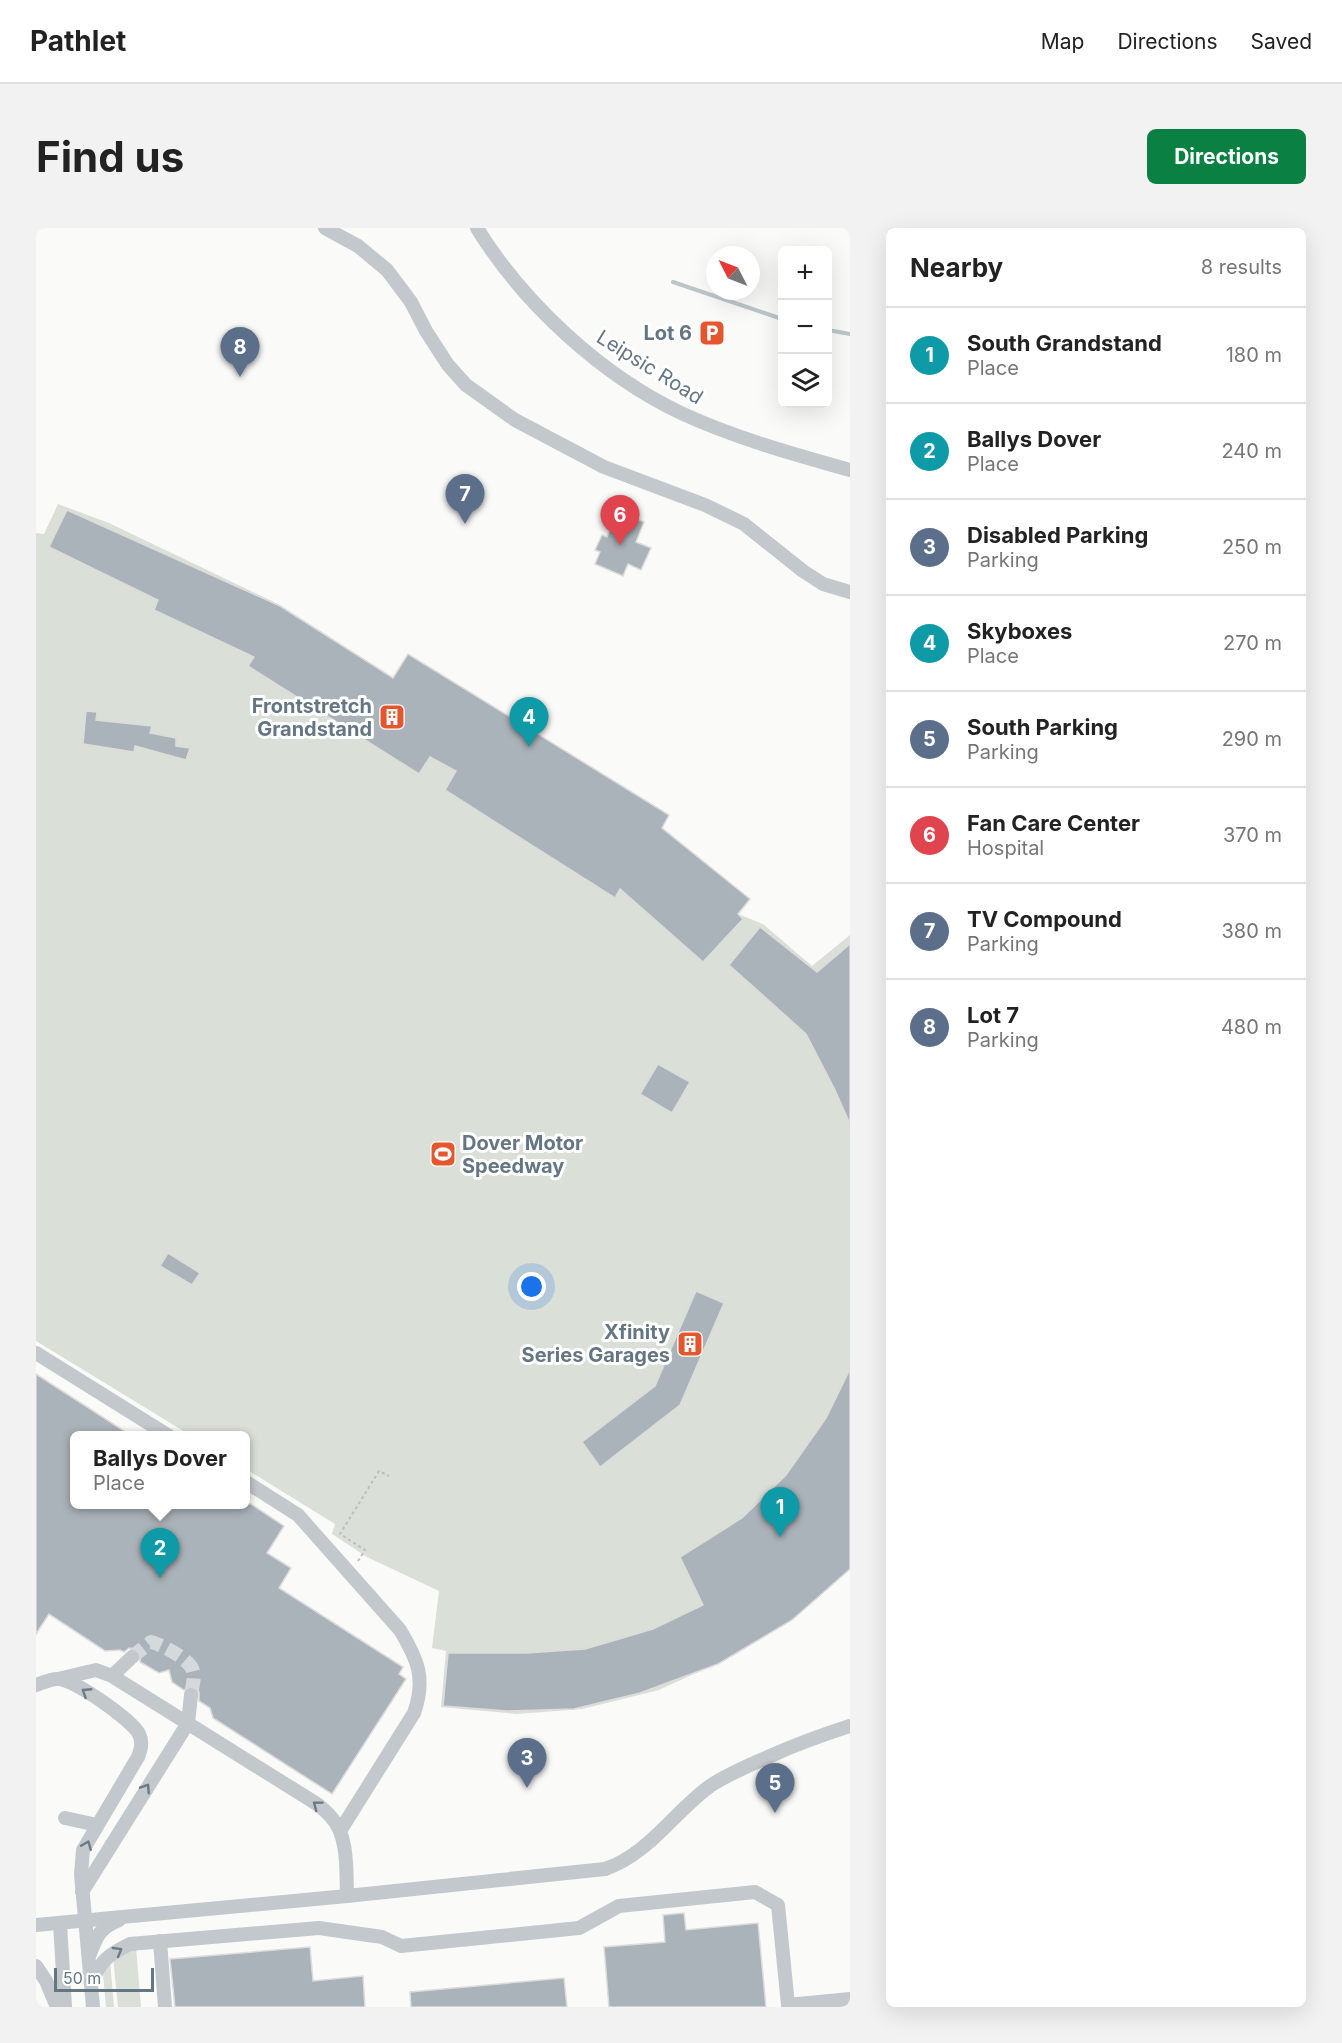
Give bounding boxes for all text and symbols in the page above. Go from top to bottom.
text: Pathlet [30,24,126,58]
text: Map [1041,29,1084,54]
text: Directions [1117,29,1218,54]
text: Saved [1251,29,1312,54]
button: Directions [1147,129,1306,184]
text: Find us [36,131,184,182]
north arrow [706,246,760,300]
map controls [778,246,832,408]
button: + [778,246,832,300]
text: Nearby [910,252,1003,283]
text: 8 results [1201,255,1282,279]
button: − [778,300,832,354]
parking icon: Lot 6 [697,318,727,348]
place label: Lot 6 [643,321,692,345]
street label: Leipsic Road [592,325,708,409]
pin: 8 [220,328,260,377]
text: South Grandstand [967,330,1162,356]
text: 1 [925,343,934,367]
text: 180 m [1226,343,1282,367]
button: layers [778,354,832,408]
text: Place [967,356,1019,380]
text: Ballys Dover [967,426,1101,452]
text: 2 [923,439,936,463]
text: 240 m [1221,439,1282,463]
text: Place [967,452,1019,476]
pin: 7 [446,474,484,524]
pin: 6 [600,496,640,545]
text: Disabled Parking [967,522,1148,548]
text: 3 [923,535,936,559]
text: 250 m [1222,535,1282,559]
text: Parking [967,548,1039,572]
text: Skyboxes [967,618,1072,644]
text: 4 [923,631,936,655]
text: 270 m [1223,631,1282,655]
text: Place [967,644,1019,668]
place label: Frontstretch Grandstand [252,694,372,741]
pin: 4 [510,698,548,747]
building icon: Frontstretch Grandstand [377,702,407,732]
text: South Parking [967,714,1118,740]
text: 5 [923,727,936,751]
text: 290 m [1222,727,1282,751]
text: Parking [967,740,1039,764]
text: Fan Care Center [967,810,1140,836]
text: 6 [923,823,936,847]
text: 370 m [1223,823,1282,847]
text: Hospital [967,836,1044,860]
text: TV Compound [967,906,1122,932]
text: 7 [924,919,935,943]
text: 380 m [1222,919,1282,943]
text: Parking [967,932,1039,956]
text: Lot 7 [967,1002,1019,1028]
text: 8 [923,1015,936,1039]
text: 480 m [1221,1015,1282,1039]
text: Parking [967,1028,1039,1052]
place label: Dover Motor Speedway [462,1131,583,1178]
sports icon: Dover Motor Speedway [428,1139,458,1169]
your location [517,1272,546,1301]
place label: Xfinity Series Garages [522,1320,670,1367]
building icon: Xfinity Series Garages [675,1329,705,1359]
popup [70,1431,250,1509]
text: Ballys Dover [93,1445,227,1471]
text: Place [93,1471,145,1495]
pin: 1 [760,1488,800,1537]
pin: 2 [140,1528,180,1578]
one-way arrow [82,1687,92,1699]
pin: 3 [508,1738,546,1788]
pin: 5 [756,1764,794,1813]
one-way arrow [139,1784,150,1795]
one-way arrow [313,1802,324,1813]
one-way arrow [80,1841,92,1852]
one-way arrow [112,1947,122,1958]
scale bar [54,1965,154,1992]
text: 50 m [63,1968,101,1988]

